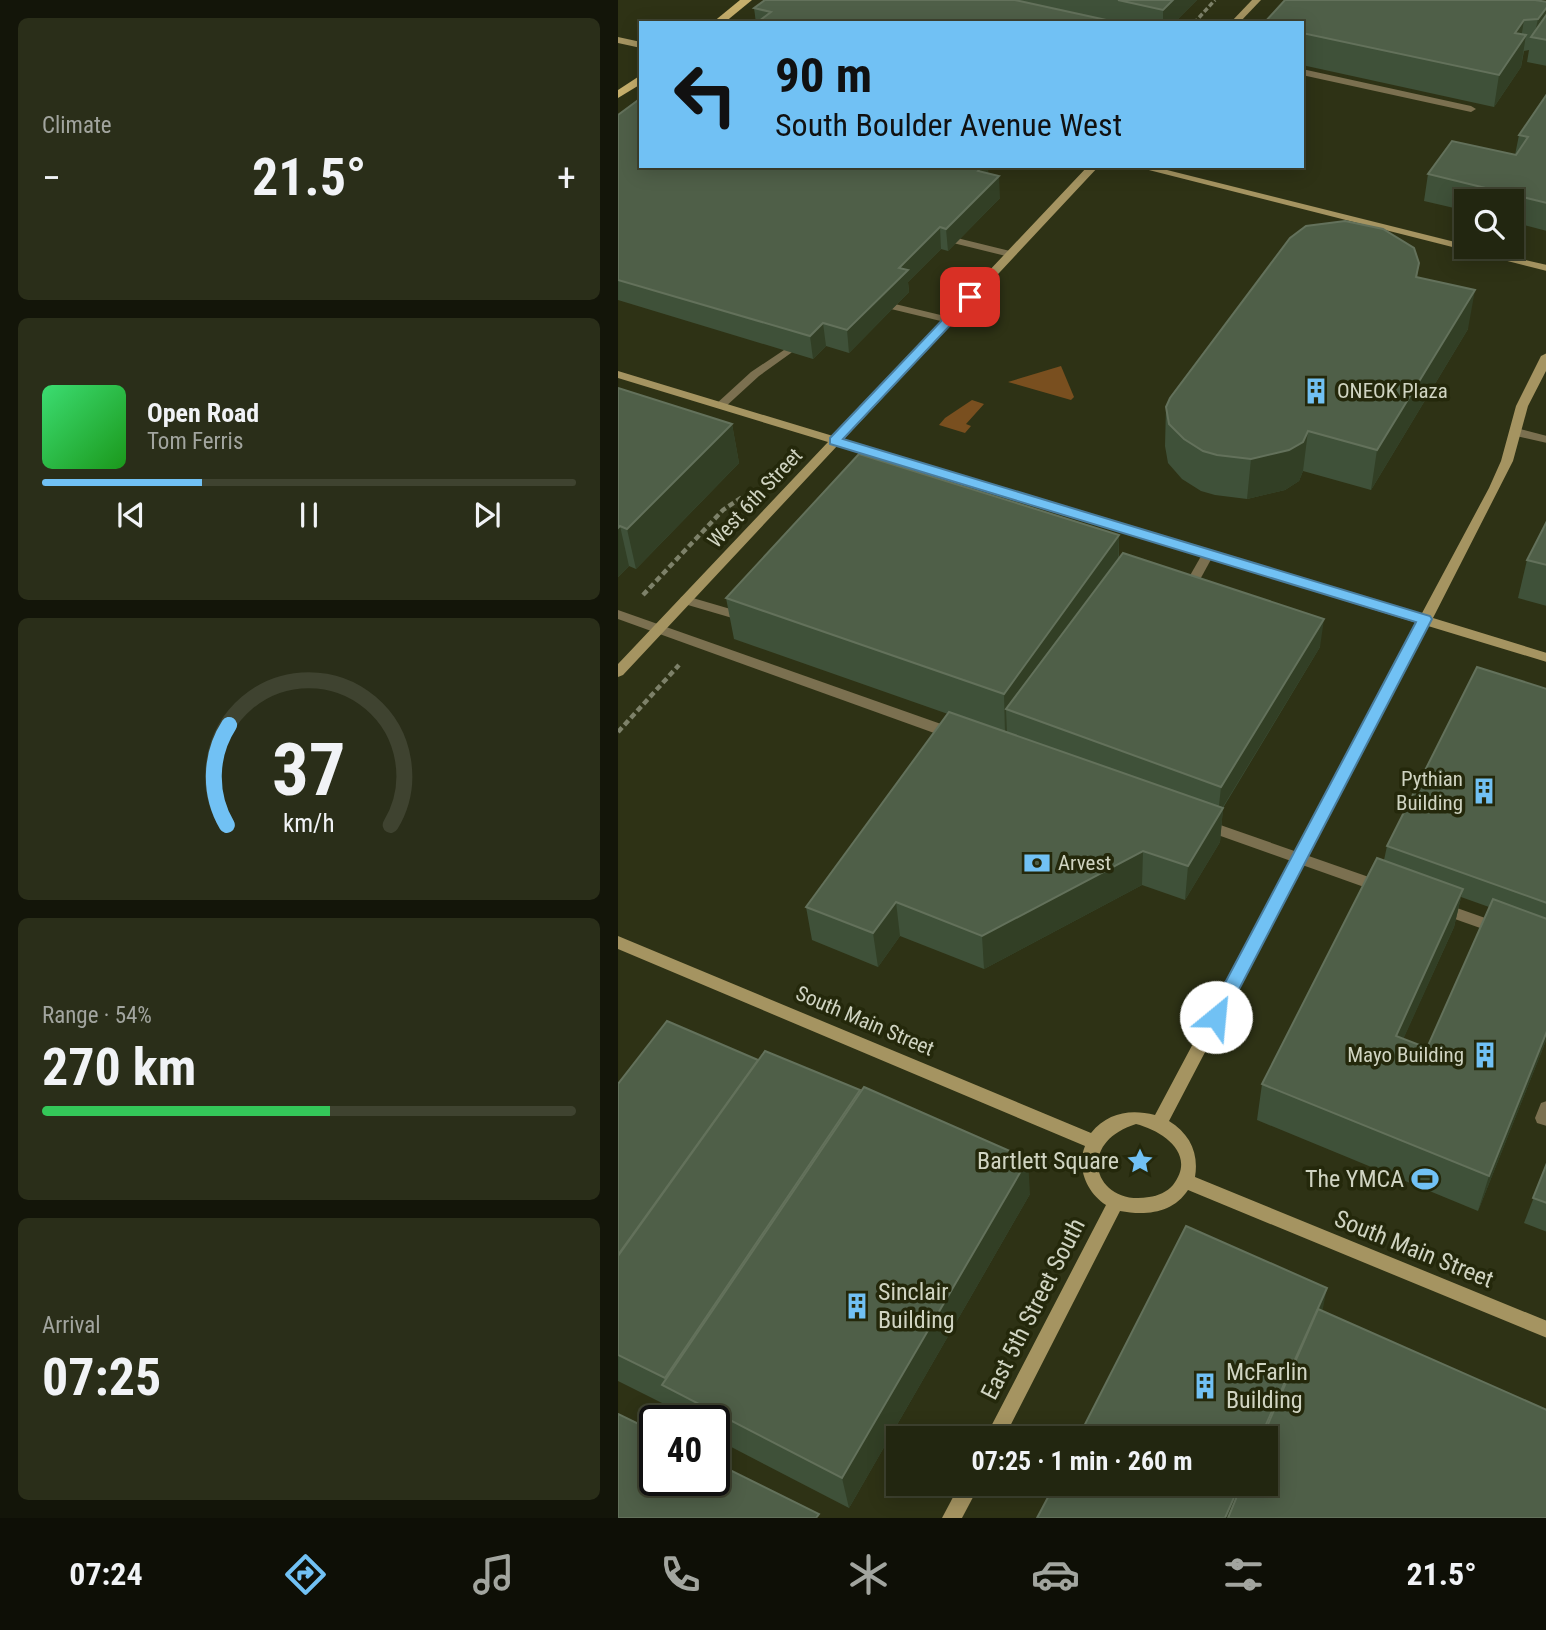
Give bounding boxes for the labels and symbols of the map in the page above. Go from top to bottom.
pin [940,267,1000,327]
building icon: ONEOK Plaza [1301,376,1331,406]
place label: ONEOK Plaza [1337,379,1448,403]
street label: West 6th Street [703,443,807,553]
place label: Pythian Building [1396,767,1463,815]
building icon: Pythian Building [1469,776,1499,806]
bank icon: Arvest [1022,848,1052,878]
place label: Arvest [1058,851,1111,875]
position arrow [1179,980,1253,1054]
street label: South Main Street [792,981,938,1061]
building icon: Mayo Building [1470,1040,1500,1070]
place label: Mayo Building [1347,1043,1464,1067]
place icon: Bartlett Square [1125,1146,1155,1176]
place label: Bartlett Square [977,1147,1119,1175]
sports icon: The YMCA [1410,1164,1440,1194]
place label: The YMCA [1305,1165,1404,1193]
street label: South Main Street [1331,1204,1497,1294]
street label: East 5th Street South [975,1214,1091,1404]
place label: Sinclair Building [878,1278,955,1334]
building icon: Sinclair Building [842,1291,872,1321]
place label: McFarlin Building [1226,1358,1308,1414]
building icon: McFarlin Building [1190,1371,1220,1401]
speed limit sign: 40 [639,1405,730,1496]

